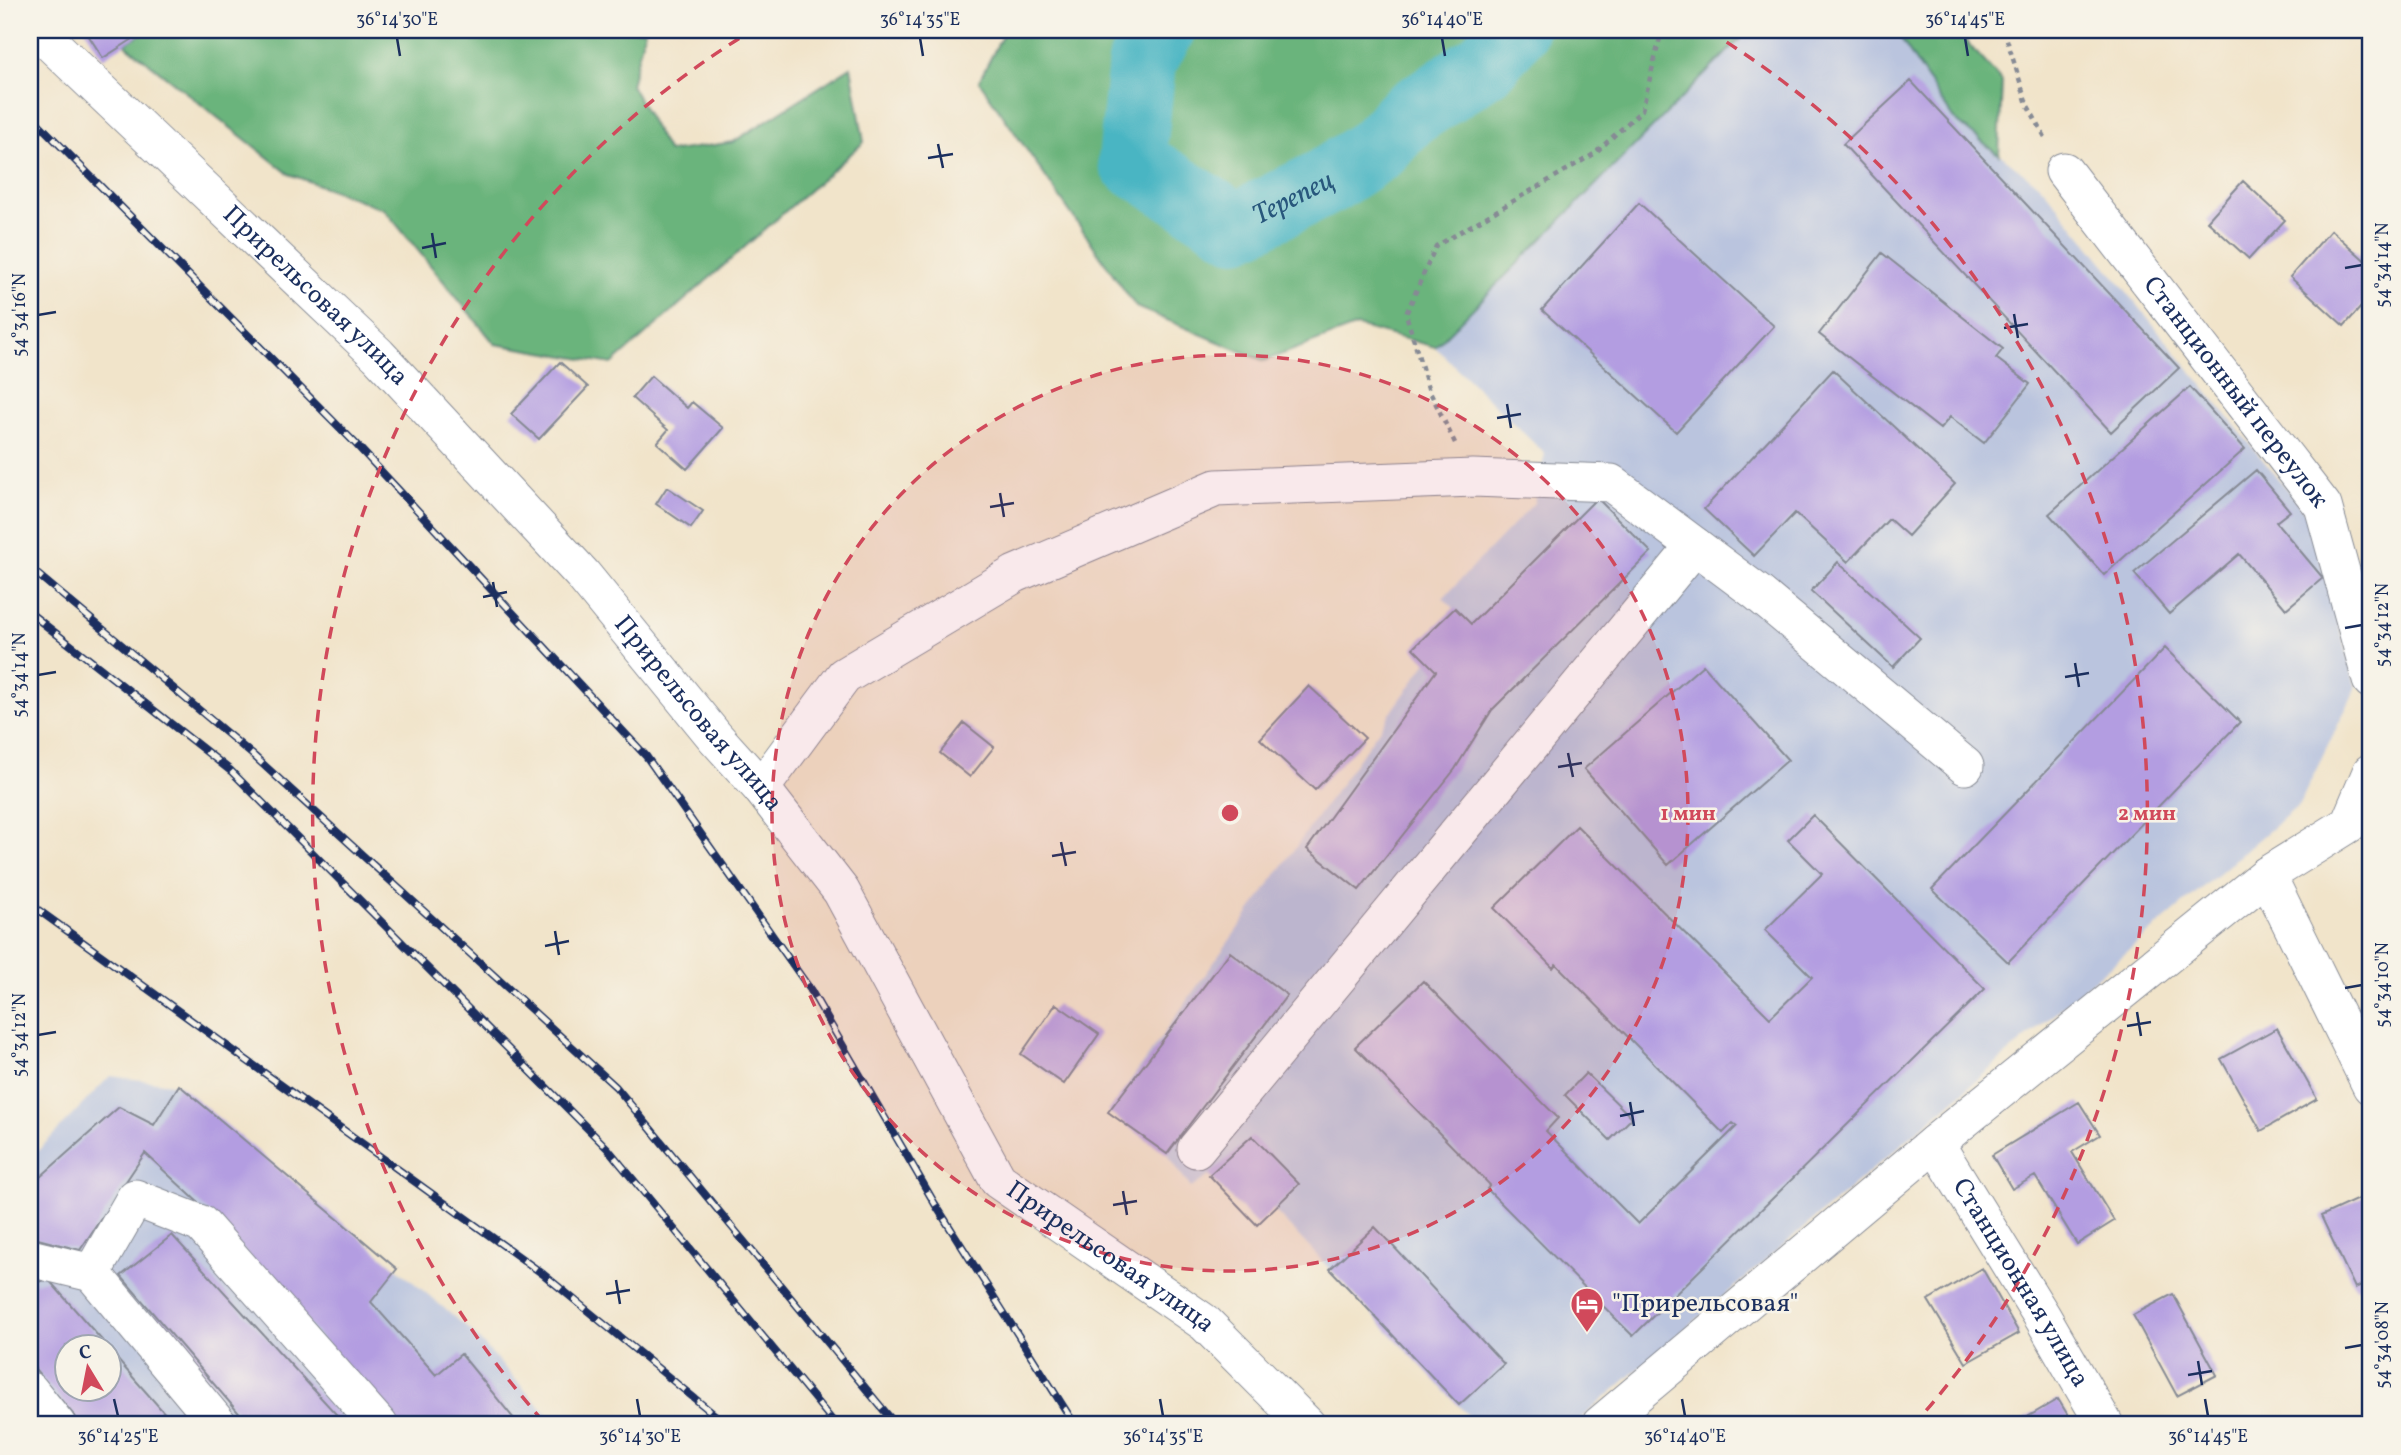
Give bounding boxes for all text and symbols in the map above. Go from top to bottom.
text: 36°14'30"E [356,8,438,33]
text: 36°14'35"E [880,8,961,33]
text: 36°14'40"E [1401,8,1483,33]
text: 36°14'45"E [1925,8,2005,33]
water label: Терепец [1246,161,1341,235]
street label: Прирельсовая улица [214,198,416,394]
text: 54°34'14"N [2371,222,2396,308]
street label: Станционный переулок [2134,269,2337,516]
text: 54°34'16"N [8,273,33,357]
text: 54°34'12"N [2371,583,2396,667]
street label: Прирельсовая улица [605,608,791,819]
text: 54°34'14"N [8,632,33,718]
text: 1 мин [1660,800,1716,829]
text: 2 мин [2118,800,2176,829]
centre of rings [1218,801,1242,825]
text: 54°34'10"N [2371,942,2396,1028]
text: 54°34'12"N [8,993,33,1077]
street label: Станционная улица [1943,1172,2098,1394]
street label: Прирельсовая улица [999,1173,1223,1341]
hotel icon: "Прирельсовая" [1568,1285,1606,1334]
place label: "Прирельсовая" [1612,1286,1799,1322]
text: 54°34'08"N [2371,1301,2396,1389]
north arrow [52,1332,122,1402]
text: С [77,1339,94,1367]
text: 36°14'25"E [78,1425,159,1450]
text: 36°14'30"E [599,1425,681,1450]
text: 36°14'35"E [1123,1425,1204,1450]
text: 36°14'40"E [1644,1425,1726,1450]
text: 36°14'45"E [2168,1425,2248,1450]

